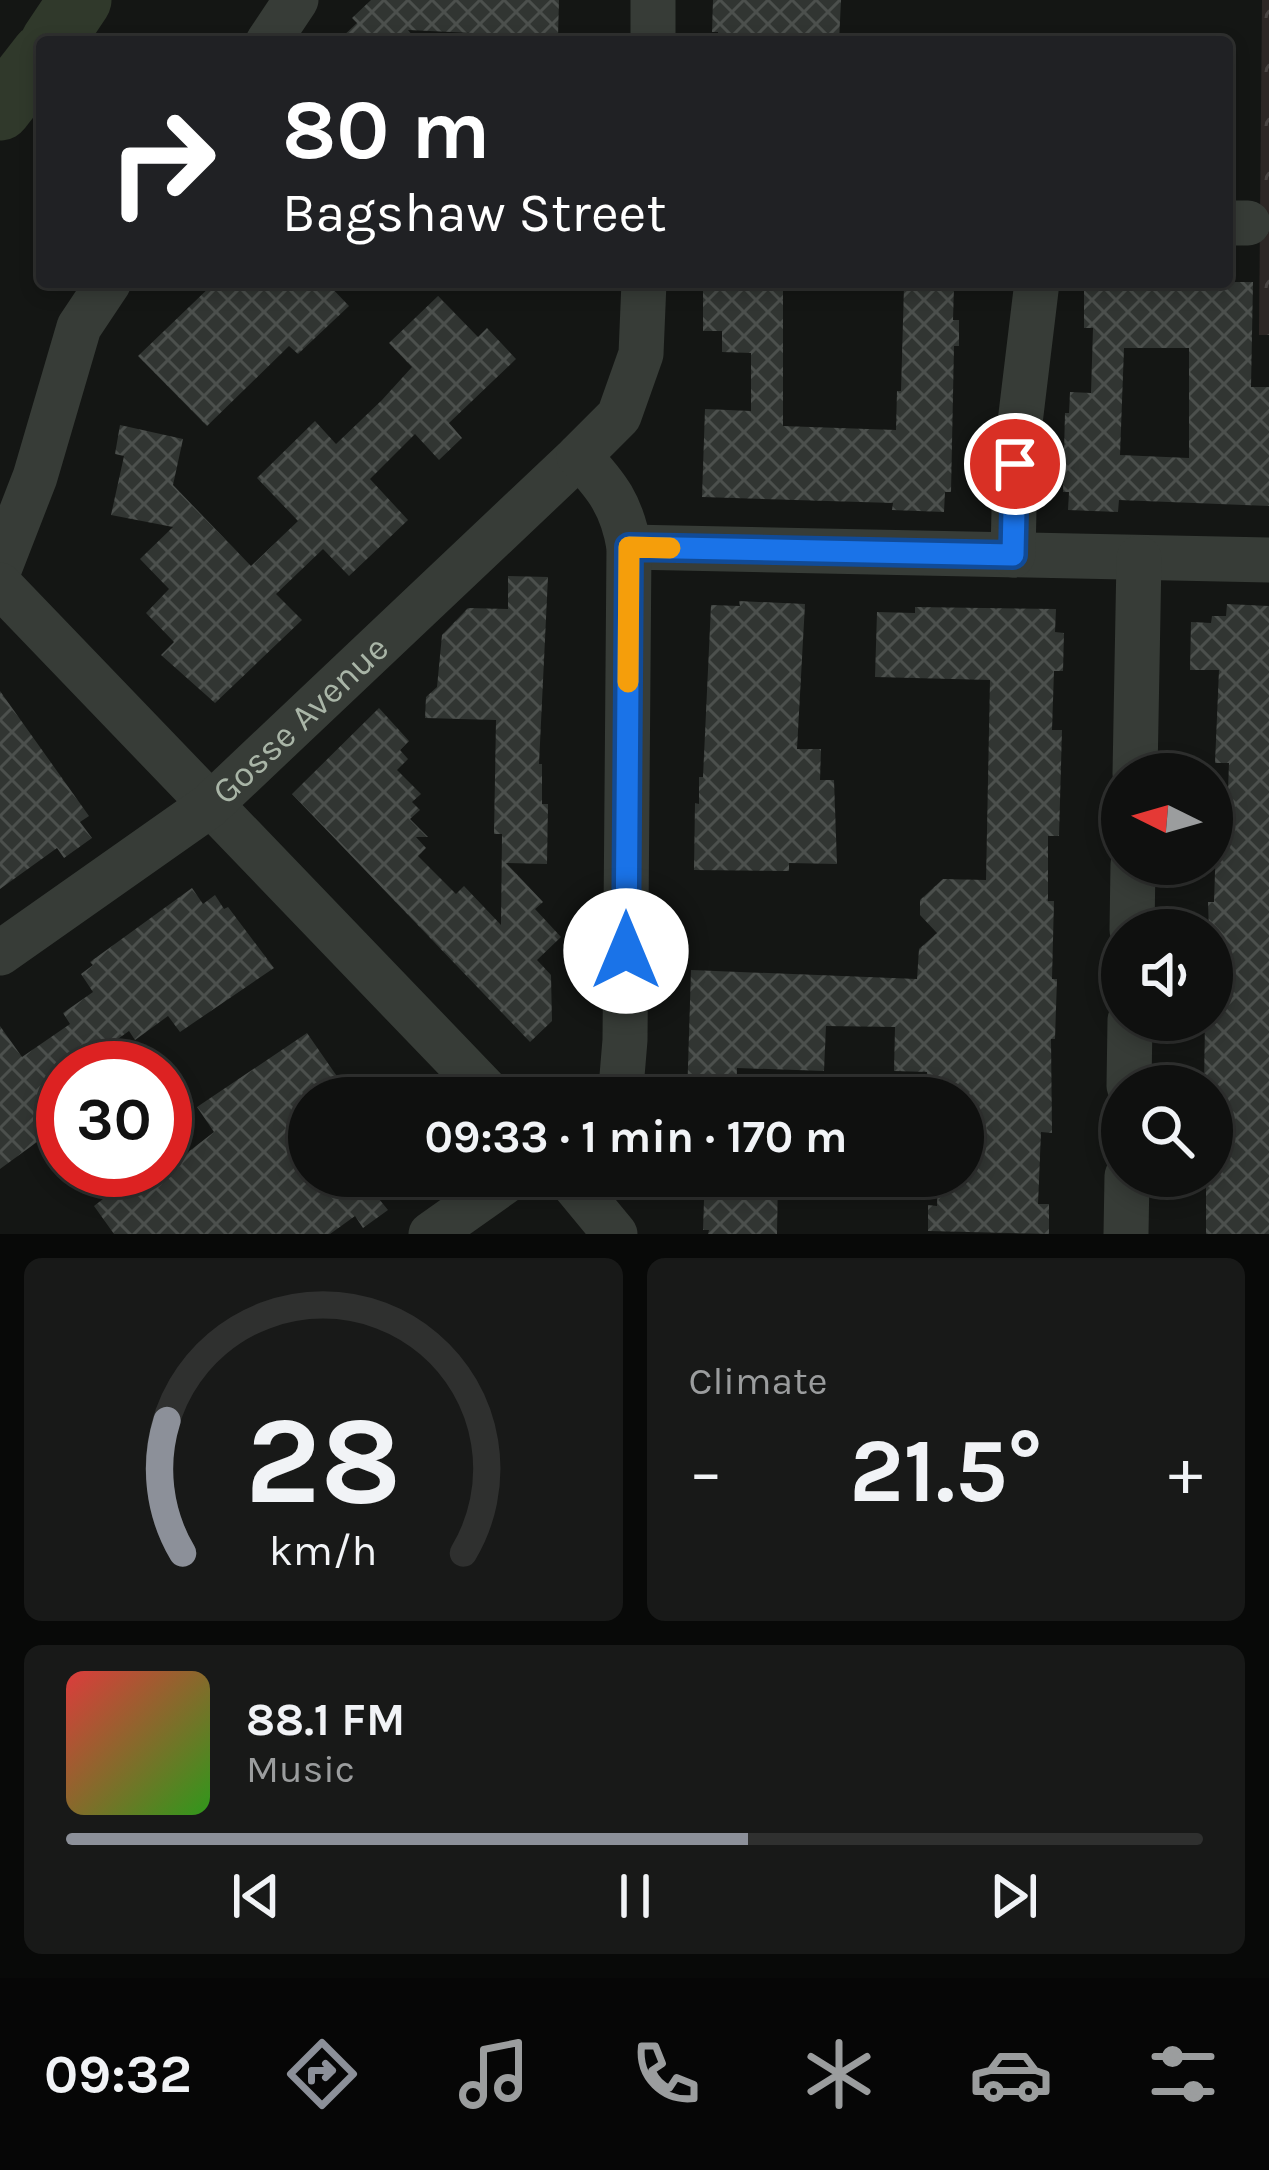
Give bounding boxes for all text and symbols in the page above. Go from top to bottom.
text: 80 m [282,81,490,179]
icon: right [84,84,240,240]
text: Bagshaw Street [282,181,667,245]
pin [964,413,1066,515]
icon: arrive [982,431,1048,497]
street label: Gosse Avenue [204,627,397,813]
north arrow [1101,753,1233,885]
map controls [1101,753,1233,1197]
position arrow [563,888,689,1014]
button: sound [1101,909,1233,1041]
speed limit sign: 30 [36,1041,192,1197]
button: search [1101,1065,1233,1197]
text: 09:33 · 1 min · 170 m [425,1111,847,1163]
text: Climate [689,1358,828,1404]
text: 28 [245,1388,401,1533]
text: 21.5° [849,1418,1042,1524]
text: − [689,1433,723,1511]
text: + [1168,1433,1203,1511]
text: km/h [269,1525,378,1575]
text: 88.1 FM [246,1694,405,1746]
text: Music [246,1746,355,1792]
icon: previous [223,1863,289,1929]
icon: pause [602,1863,668,1929]
icon: next [981,1863,1047,1929]
icon: directions [280,2032,364,2116]
icon: music [452,2032,536,2116]
icon: phone [624,2032,708,2116]
icon: climate [797,2032,881,2116]
icon: car [969,2032,1053,2116]
icon: filters [1141,2032,1225,2116]
text: 09:32 [44,2042,192,2106]

